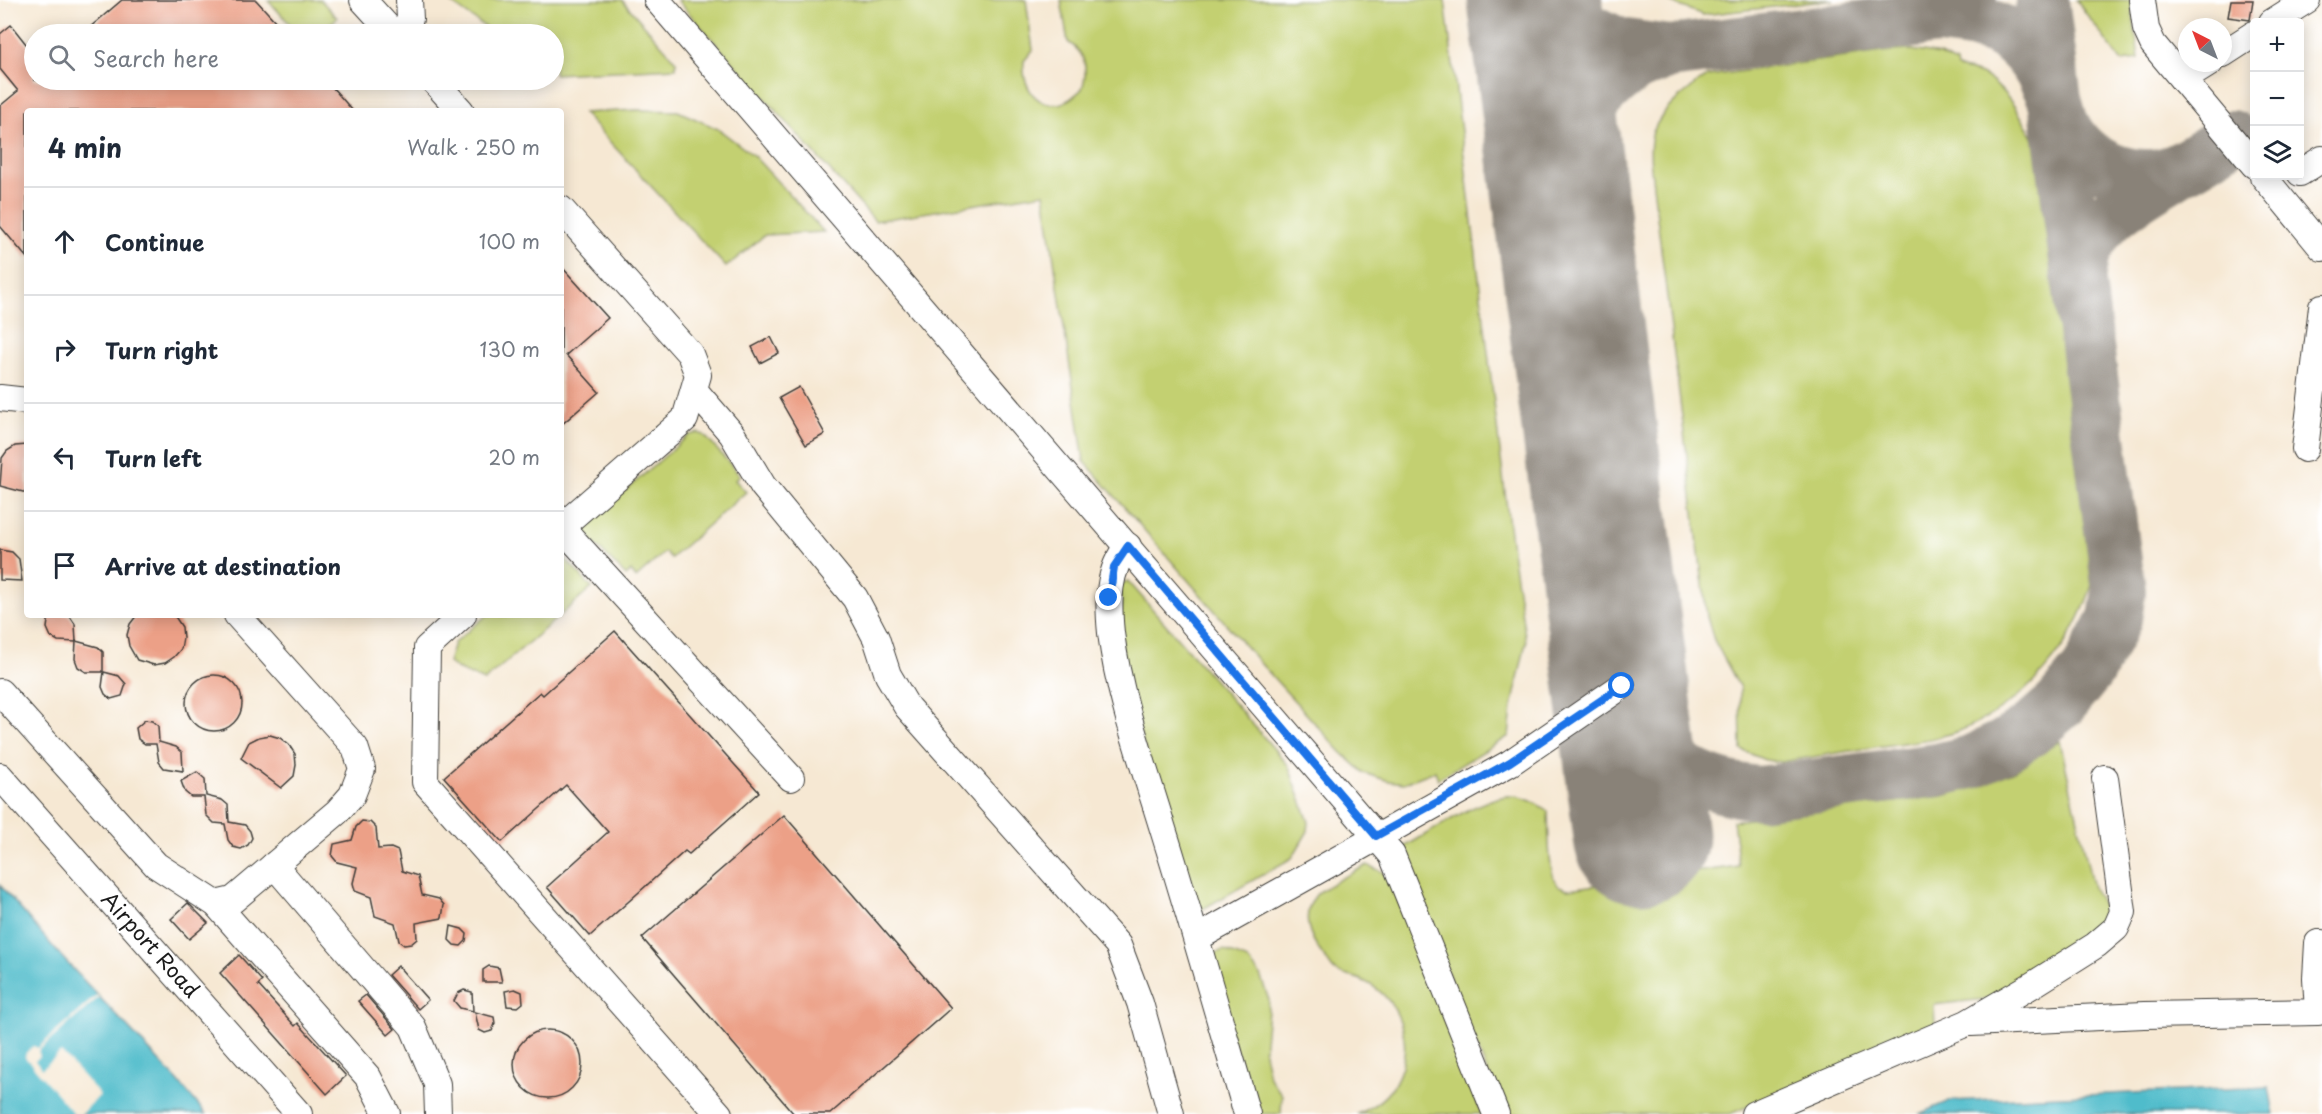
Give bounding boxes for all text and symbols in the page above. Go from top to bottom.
north arrow [2178,18,2232,72]
map controls [2250,18,2304,180]
button: + [2250,18,2304,72]
search box [24,24,564,90]
icon: search [45,41,78,74]
text: Search here [93,41,219,74]
button: − [2250,72,2304,126]
button: layers [2250,126,2304,180]
text: 4 min [48,128,122,167]
text: Walk · 250 m [407,132,540,162]
icon: ahead [48,225,81,258]
text: Continue [105,225,204,258]
text: 100 m [479,226,540,256]
icon: right [48,333,81,366]
text: Turn right [105,333,218,366]
text: 130 m [480,334,540,364]
icon: left [48,441,81,474]
text: Turn left [105,441,202,474]
text: 20 m [488,442,540,472]
icon: arrive [48,549,81,582]
text: Arrive at destination [105,549,341,582]
route end [1095,584,1121,610]
route start [1608,672,1634,698]
street label: Airport Road [95,883,208,1004]

